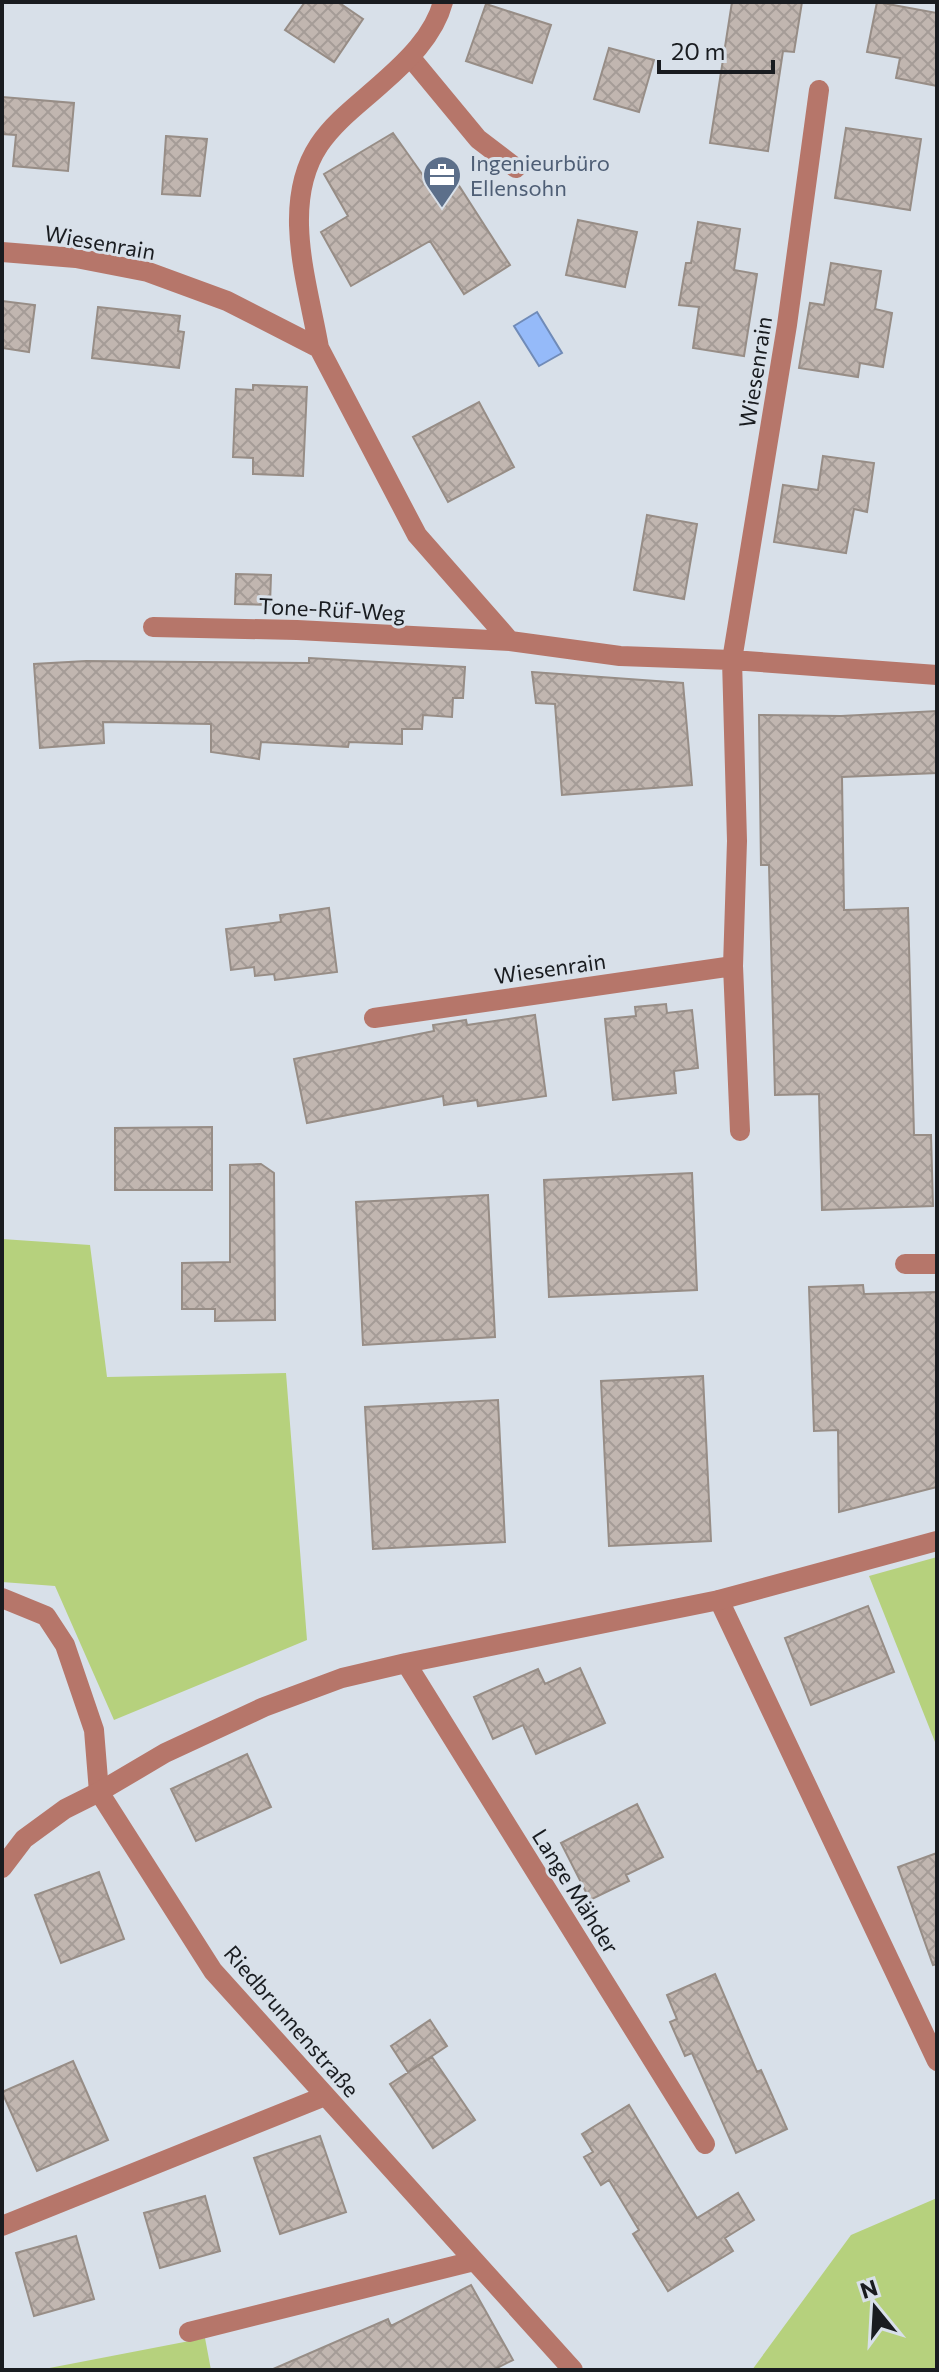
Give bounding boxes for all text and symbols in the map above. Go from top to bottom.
scale bar [659,24,773,74]
text: 20 m [671,36,725,65]
place label: Ingenieurbüro Ellensohn [470,149,610,201]
office icon: Ingenieurbüro Ellensohn [421,154,463,209]
street label: Wiesenrain [42,219,158,265]
street label: Wiesenrain [733,314,777,430]
street label: Tone-Rüf-Weg [258,592,406,626]
street label: Wiesenrain [493,947,607,989]
street label: Lange Mähder [527,1824,625,1959]
street label: Riedbrunnenstraße [219,1940,365,2102]
north arrow [835,2268,915,2348]
text: N [857,2273,881,2304]

